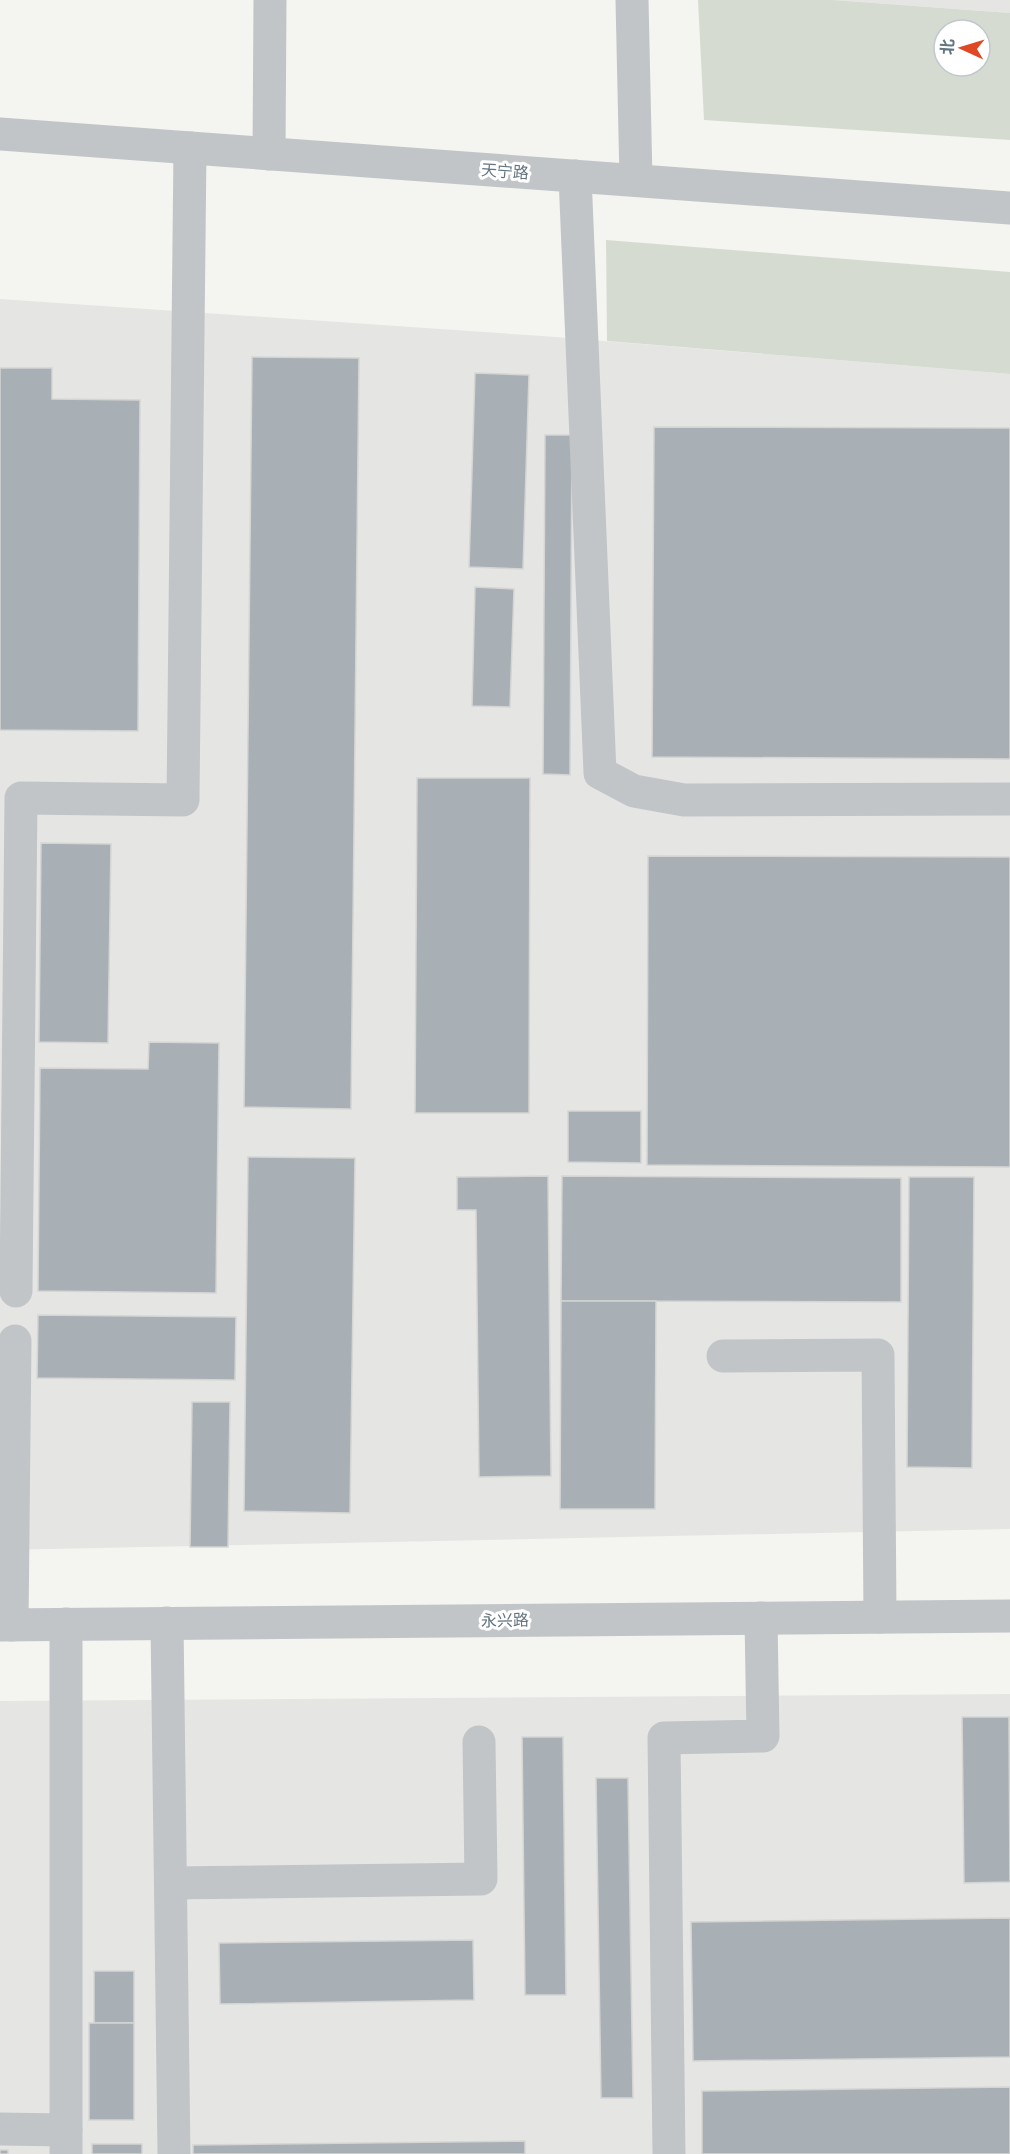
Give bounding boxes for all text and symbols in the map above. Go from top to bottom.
north arrow [932,18,992,78]
text: 北 [937,38,958,56]
street label: 天宁路 [480,159,530,183]
street label: 永兴路 [481,1610,529,1630]

